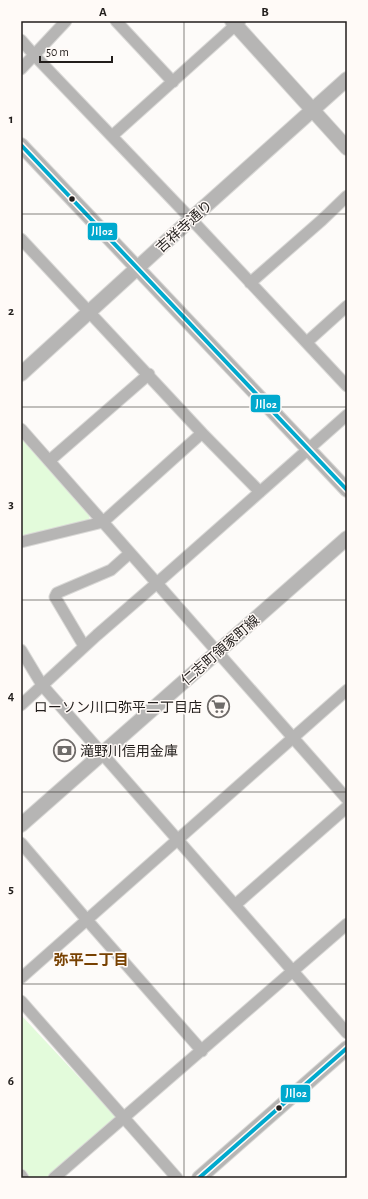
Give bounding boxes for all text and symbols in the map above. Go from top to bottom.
text: A [99,6,107,19]
text: B [261,6,269,19]
scale bar [40,38,112,64]
text: 50 m [46,46,69,58]
text: 1 [9,113,13,126]
unlabelled marker [67,194,77,204]
street label: 吉祥寺通り [153,197,215,255]
line badge: 川02 [87,222,118,241]
text: 川02 [91,225,113,237]
text: 2 [8,305,14,318]
line badge: 川02 [250,394,281,413]
text: 川02 [255,398,277,410]
text: 3 [8,498,14,511]
street label: 仁志町領家町線 [178,613,262,688]
text: 4 [8,690,15,703]
supermarket icon: ローソン川口弥平二丁目店 [205,694,231,720]
place label: ローソン川口弥平二丁目店 [34,700,202,715]
bank icon: 滝野川信用金庫 [51,738,77,764]
place label: 滝野川信用金庫 [80,744,178,759]
text: 5 [8,883,14,896]
district label: 弥平二丁目 [53,952,129,968]
text: 6 [8,1075,14,1088]
line badge: 川02 [280,1084,311,1103]
text: 川02 [285,1087,307,1099]
unlabelled marker [274,1103,284,1113]

